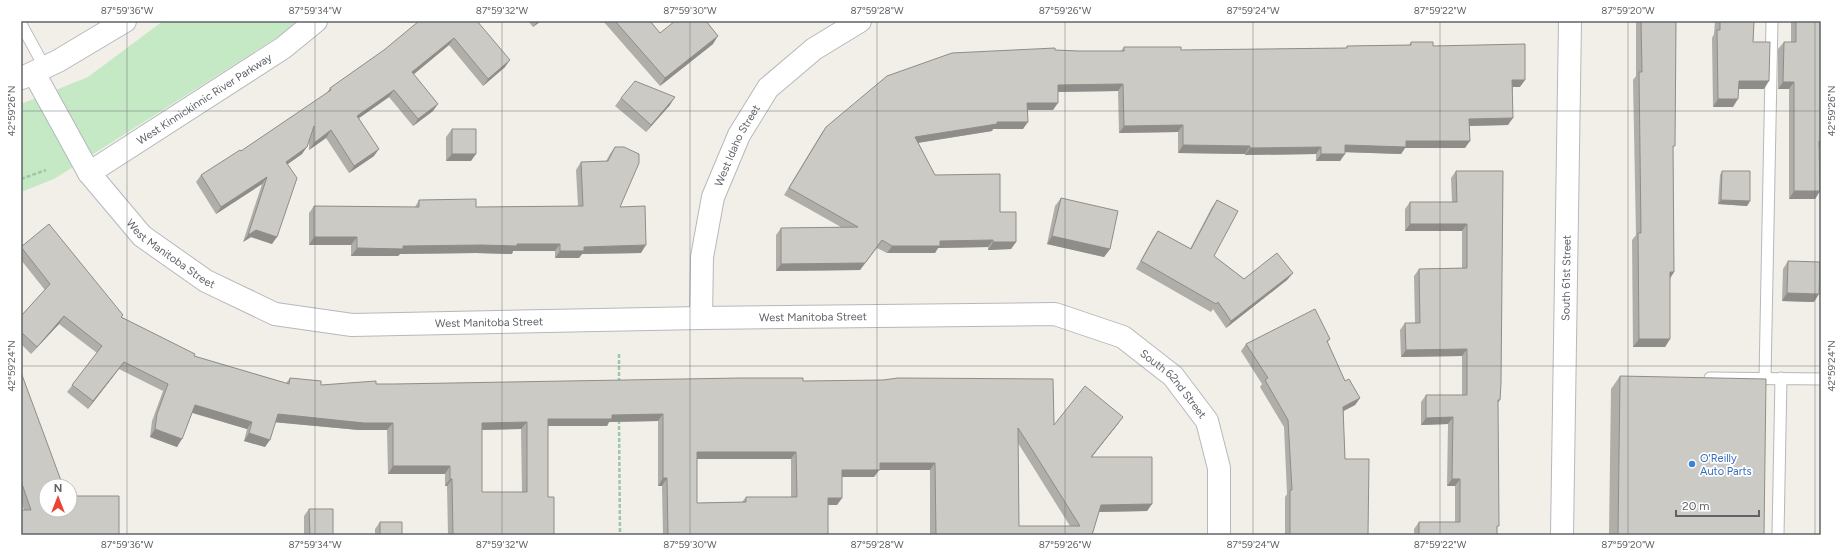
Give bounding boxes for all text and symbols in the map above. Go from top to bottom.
text: 87°59'36"W [101,4,154,17]
text: 87°59'34"W [288,4,342,17]
text: 87°59'32"W [476,4,529,17]
text: 87°59'30"W [663,4,717,17]
text: 87°59'28"W [850,4,904,17]
text: 87°59'26"W [1039,4,1092,17]
text: 87°59'24"W [1226,4,1280,17]
text: 87°59'22"W [1414,4,1467,17]
text: 87°59'20"W [1601,4,1655,17]
street label: West Kinnickinnic River Parkway [135,51,275,147]
text: 42°59'26"N [5,85,18,137]
text: 42°59'26"N [1825,85,1838,137]
street label: West Idaho Street [712,103,763,188]
street label: West Manitoba Street [123,216,217,291]
street label: South 61st Street [1559,235,1574,321]
street label: West Manitoba Street [759,310,867,324]
street label: West Manitoba Street [435,315,543,330]
text: 42°59'24"N [5,340,18,392]
text: 42°59'24"N [1825,340,1838,392]
street label: South 62nd Street [1137,347,1209,421]
place label: O'Reilly Auto Parts [1700,452,1752,478]
marker: O'Reilly Auto Parts [1687,459,1697,469]
north arrow [38,478,78,518]
text: N [54,482,62,495]
scale bar [1676,492,1759,518]
text: 20 m [1682,499,1710,513]
text: 87°59'36"W [101,538,154,551]
text: 87°59'34"W [288,538,342,551]
text: 87°59'32"W [476,538,529,551]
text: 87°59'30"W [663,538,717,551]
text: 87°59'28"W [850,538,904,551]
text: 87°59'26"W [1039,538,1092,551]
text: 87°59'24"W [1226,538,1280,551]
text: 87°59'22"W [1414,538,1467,551]
text: 87°59'20"W [1601,538,1655,551]

